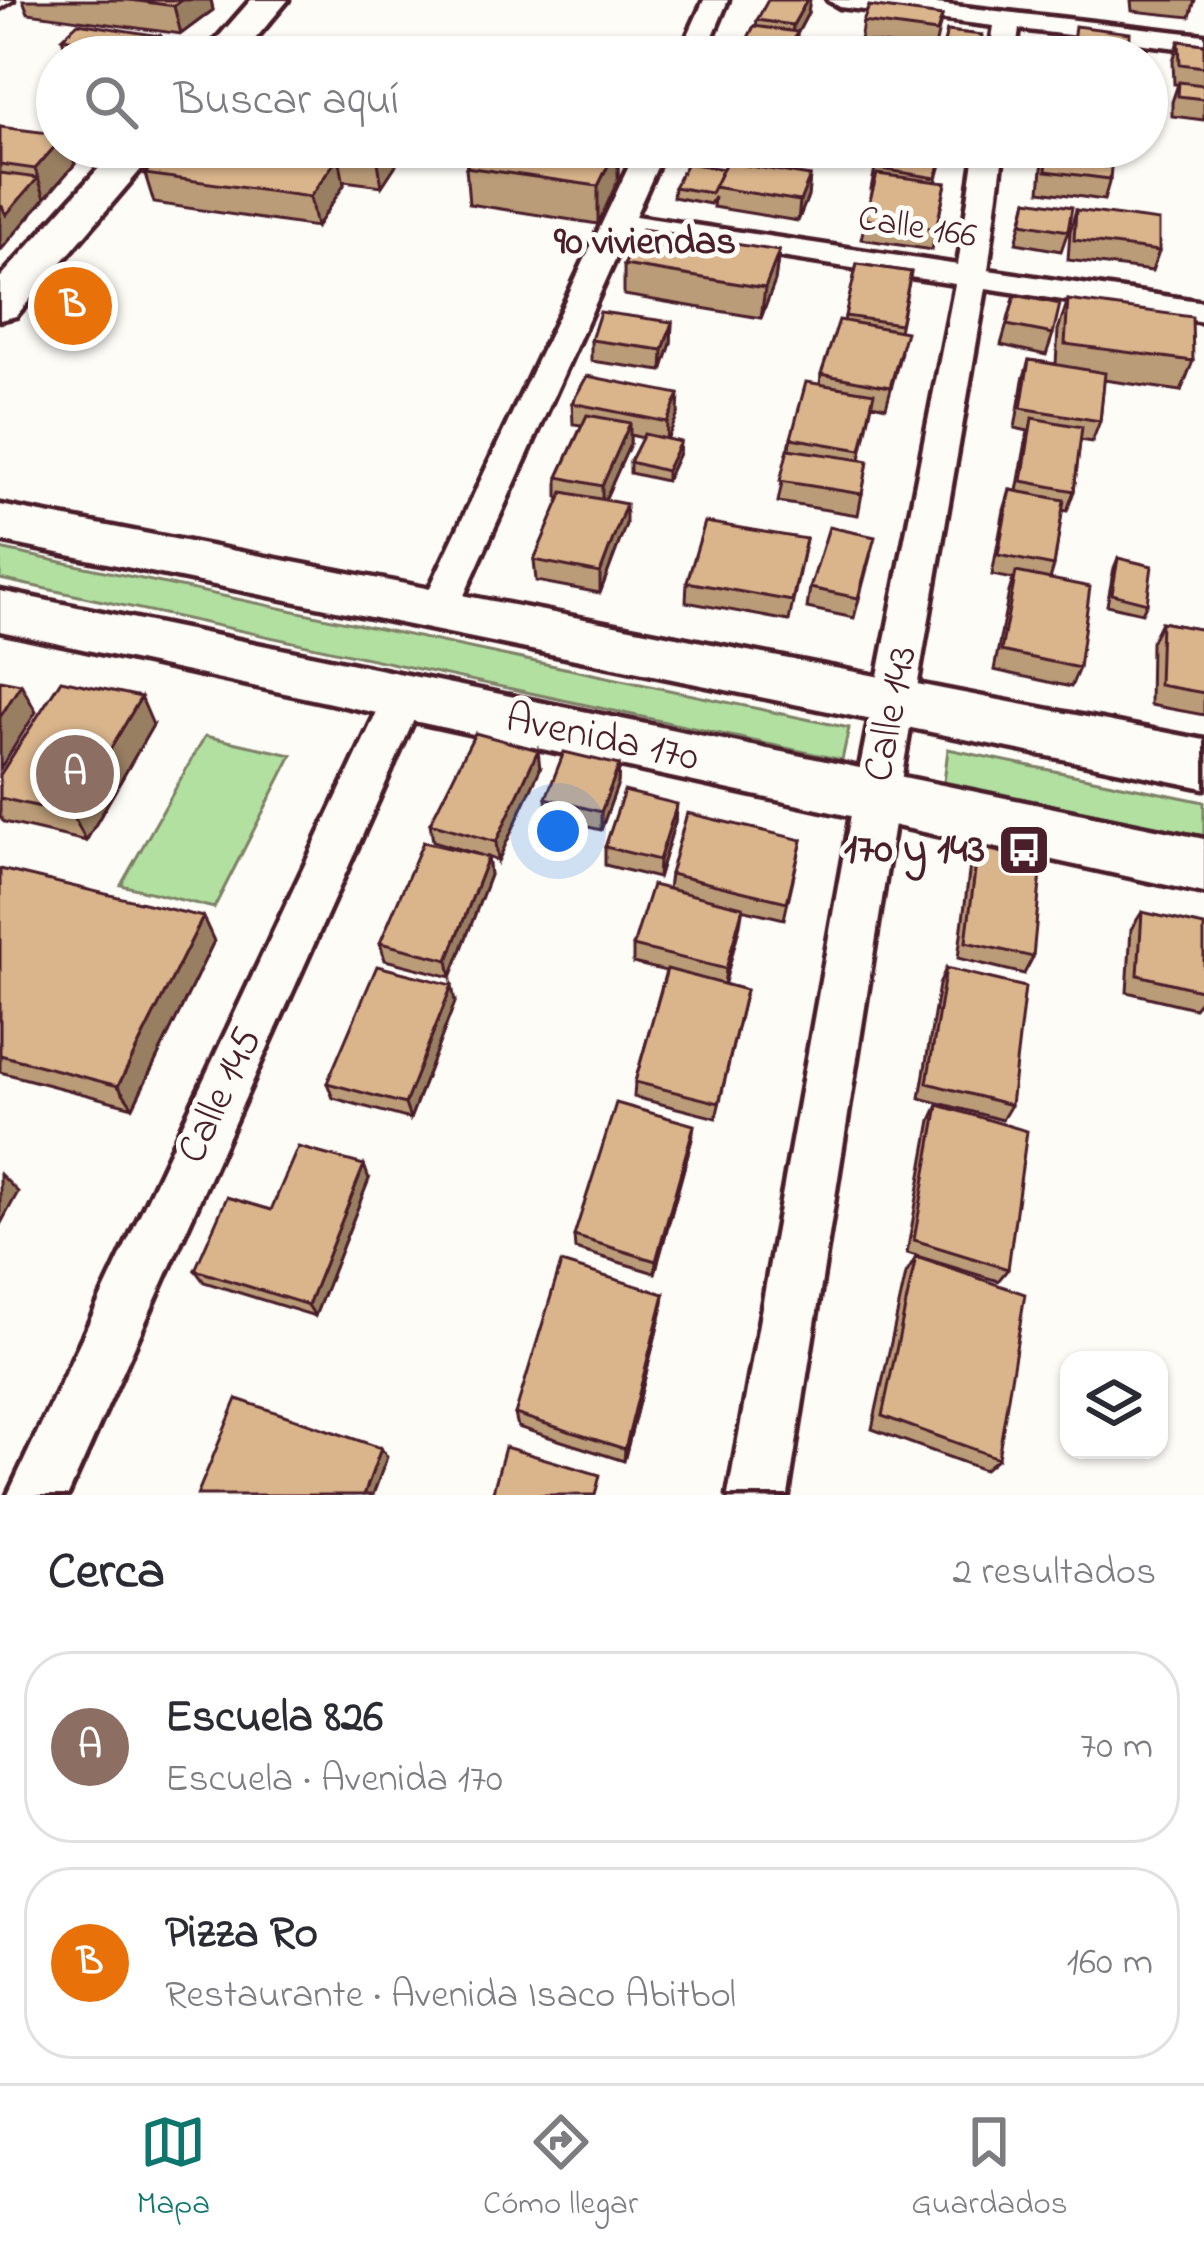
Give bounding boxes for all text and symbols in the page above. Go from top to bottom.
search box [36,36,1168,168]
icon: search [78,69,144,135]
text: Buscar aquí [174,69,399,135]
street label: Calle 166 [854,193,980,265]
district label: 90 viviendas [553,215,736,272]
pin: B [34,261,112,351]
street label: Calle 143 [849,641,935,787]
street label: Avenida 170 [500,689,704,789]
pin: A [36,729,114,819]
your location [528,801,588,861]
place label: 170 y 143 [844,820,985,881]
bus stop icon: 170 y 143 [996,822,1052,878]
street label: Calle 145 [163,1018,279,1174]
map controls [1060,1351,1168,1459]
button: layers [1060,1351,1168,1459]
text: Cerca [48,1536,165,1611]
text: 2 resultados [952,1545,1156,1602]
text: Escuela 826 [165,1686,383,1752]
text: A [78,1719,102,1776]
text: 70 m [1080,1719,1153,1776]
text: Escuela · Avenida 170 [165,1752,503,1809]
text: Pizza Ro [165,1902,318,1968]
text: B [77,1935,103,1992]
text: 160 m [1067,1935,1153,1992]
text: Restaurante · Avenida Isaco Abitbol [165,1968,736,2025]
tab: Mapa [136,2109,210,2229]
tab: Cómo llegar [483,2109,638,2229]
tab: Guardados [911,2109,1068,2229]

